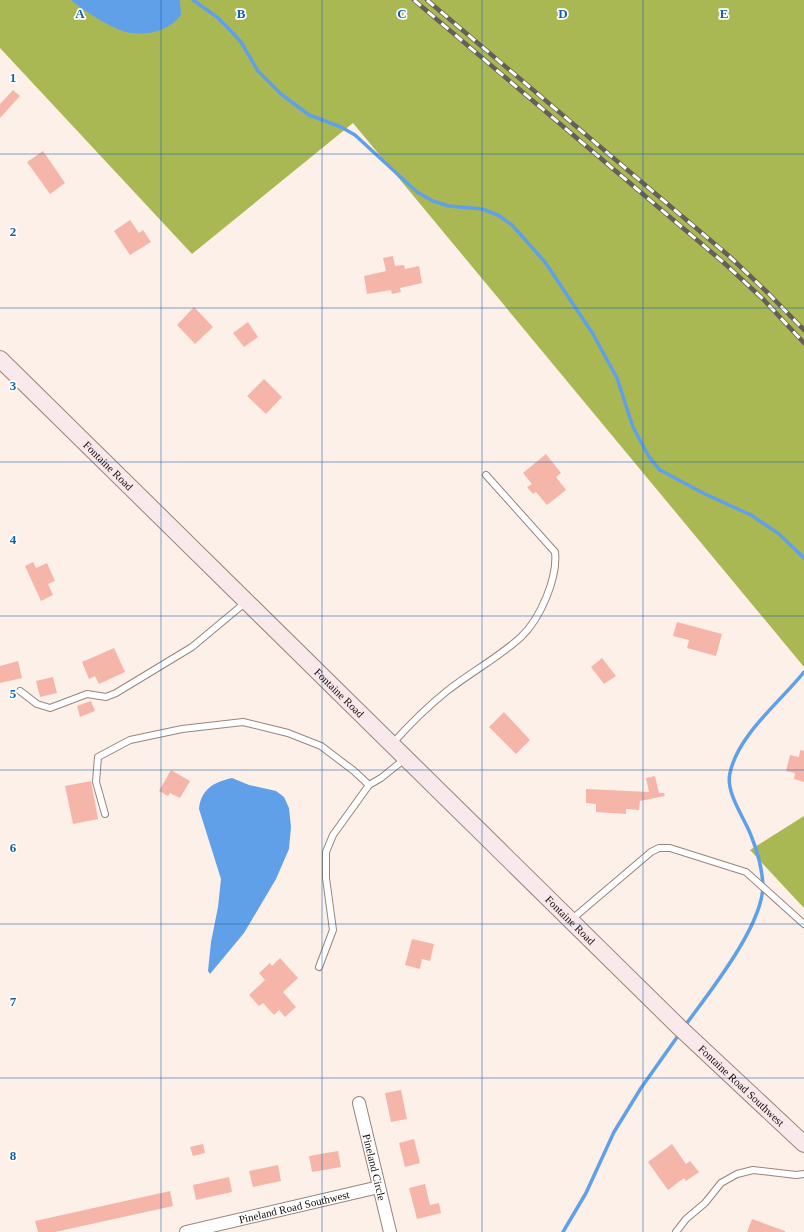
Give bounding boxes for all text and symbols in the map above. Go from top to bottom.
text: A [75,6,85,21]
text: B [237,6,246,21]
text: C [397,6,407,21]
text: D [558,6,568,21]
text: E [720,6,728,21]
text: 1 [10,70,16,85]
text: 2 [10,224,16,239]
text: 3 [10,378,17,393]
street label: Fontaine Road [81,439,136,493]
text: 4 [10,532,17,547]
street label: Fontaine Road [312,666,367,720]
text: 5 [10,686,17,701]
text: 6 [10,840,17,855]
street label: Fontaine Road [543,893,598,947]
text: 7 [10,994,17,1009]
street label: Fontaine Road Southwest [696,1042,787,1128]
street label: Pineland Circle [361,1133,388,1202]
text: 8 [10,1148,17,1163]
street label: Pineland Road Southwest [238,1188,351,1225]

